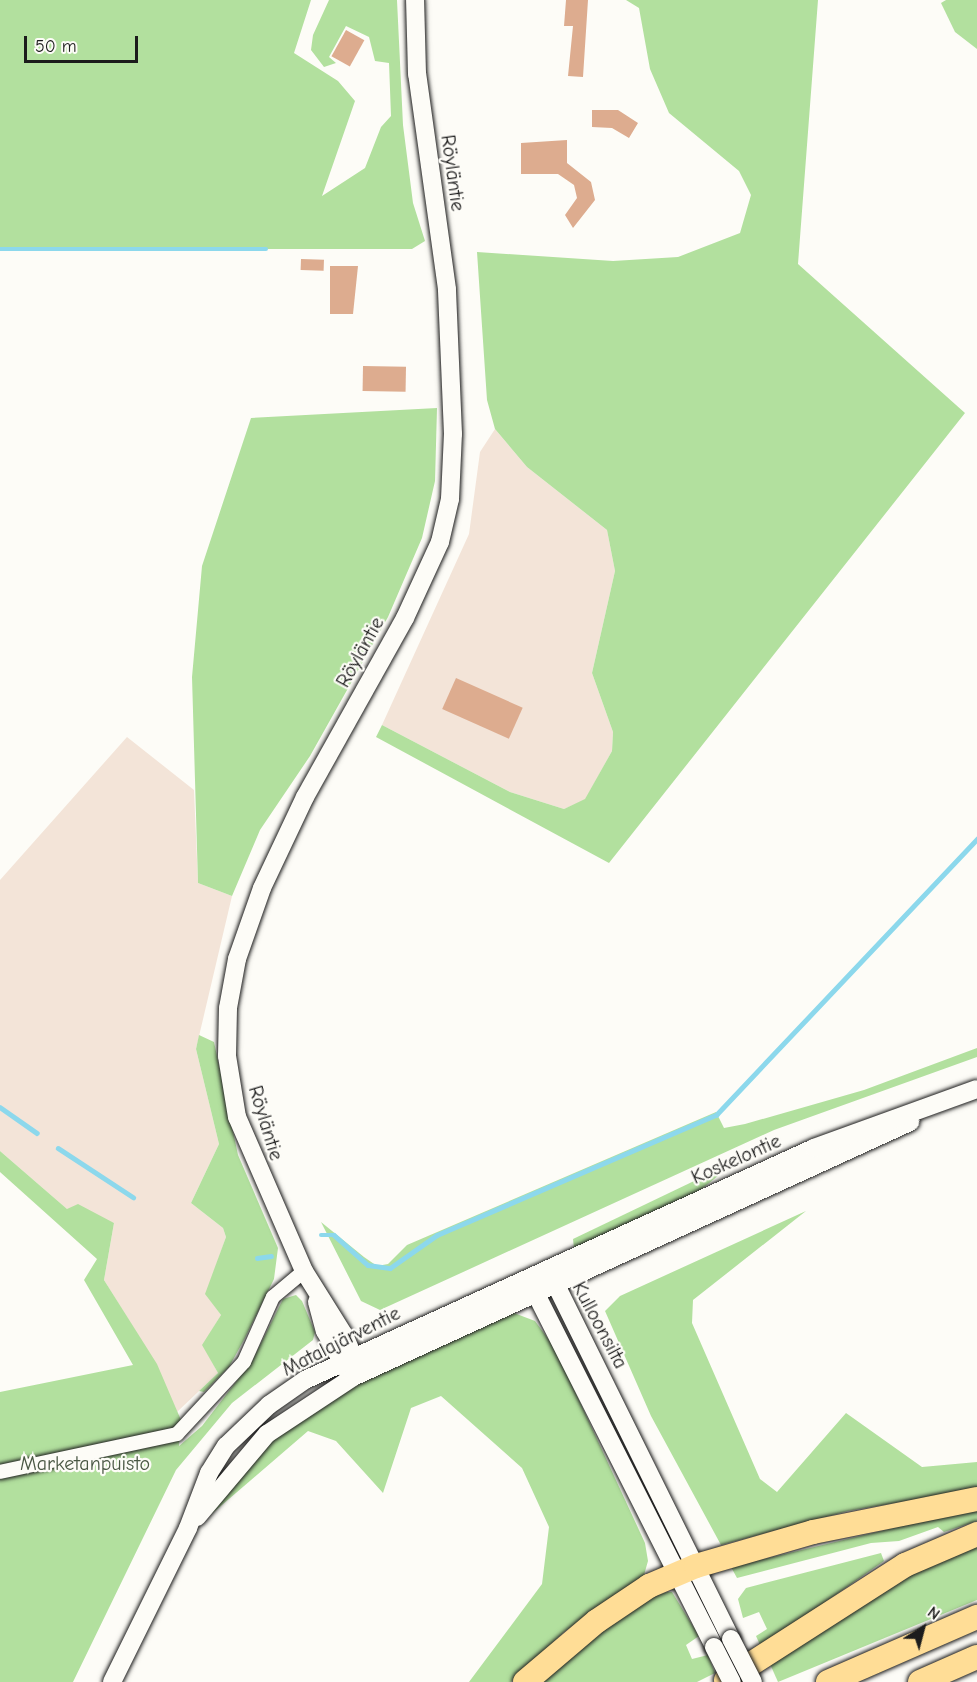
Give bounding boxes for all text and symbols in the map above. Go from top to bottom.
scale bar [27,24,141,62]
text: 50 m [35,36,77,57]
street label: Röyläntie [436,133,470,213]
street label: Röyläntie [331,612,389,692]
street label: Röyläntie [243,1083,289,1163]
street label: Koskelontie [687,1129,785,1189]
street label: Kulloonsilta [567,1277,633,1373]
street label: Matalajärventie [278,1301,404,1381]
park label: Marketanpuisto [20,1451,150,1475]
north arrow [893,1598,953,1658]
text: N [924,1603,943,1624]

